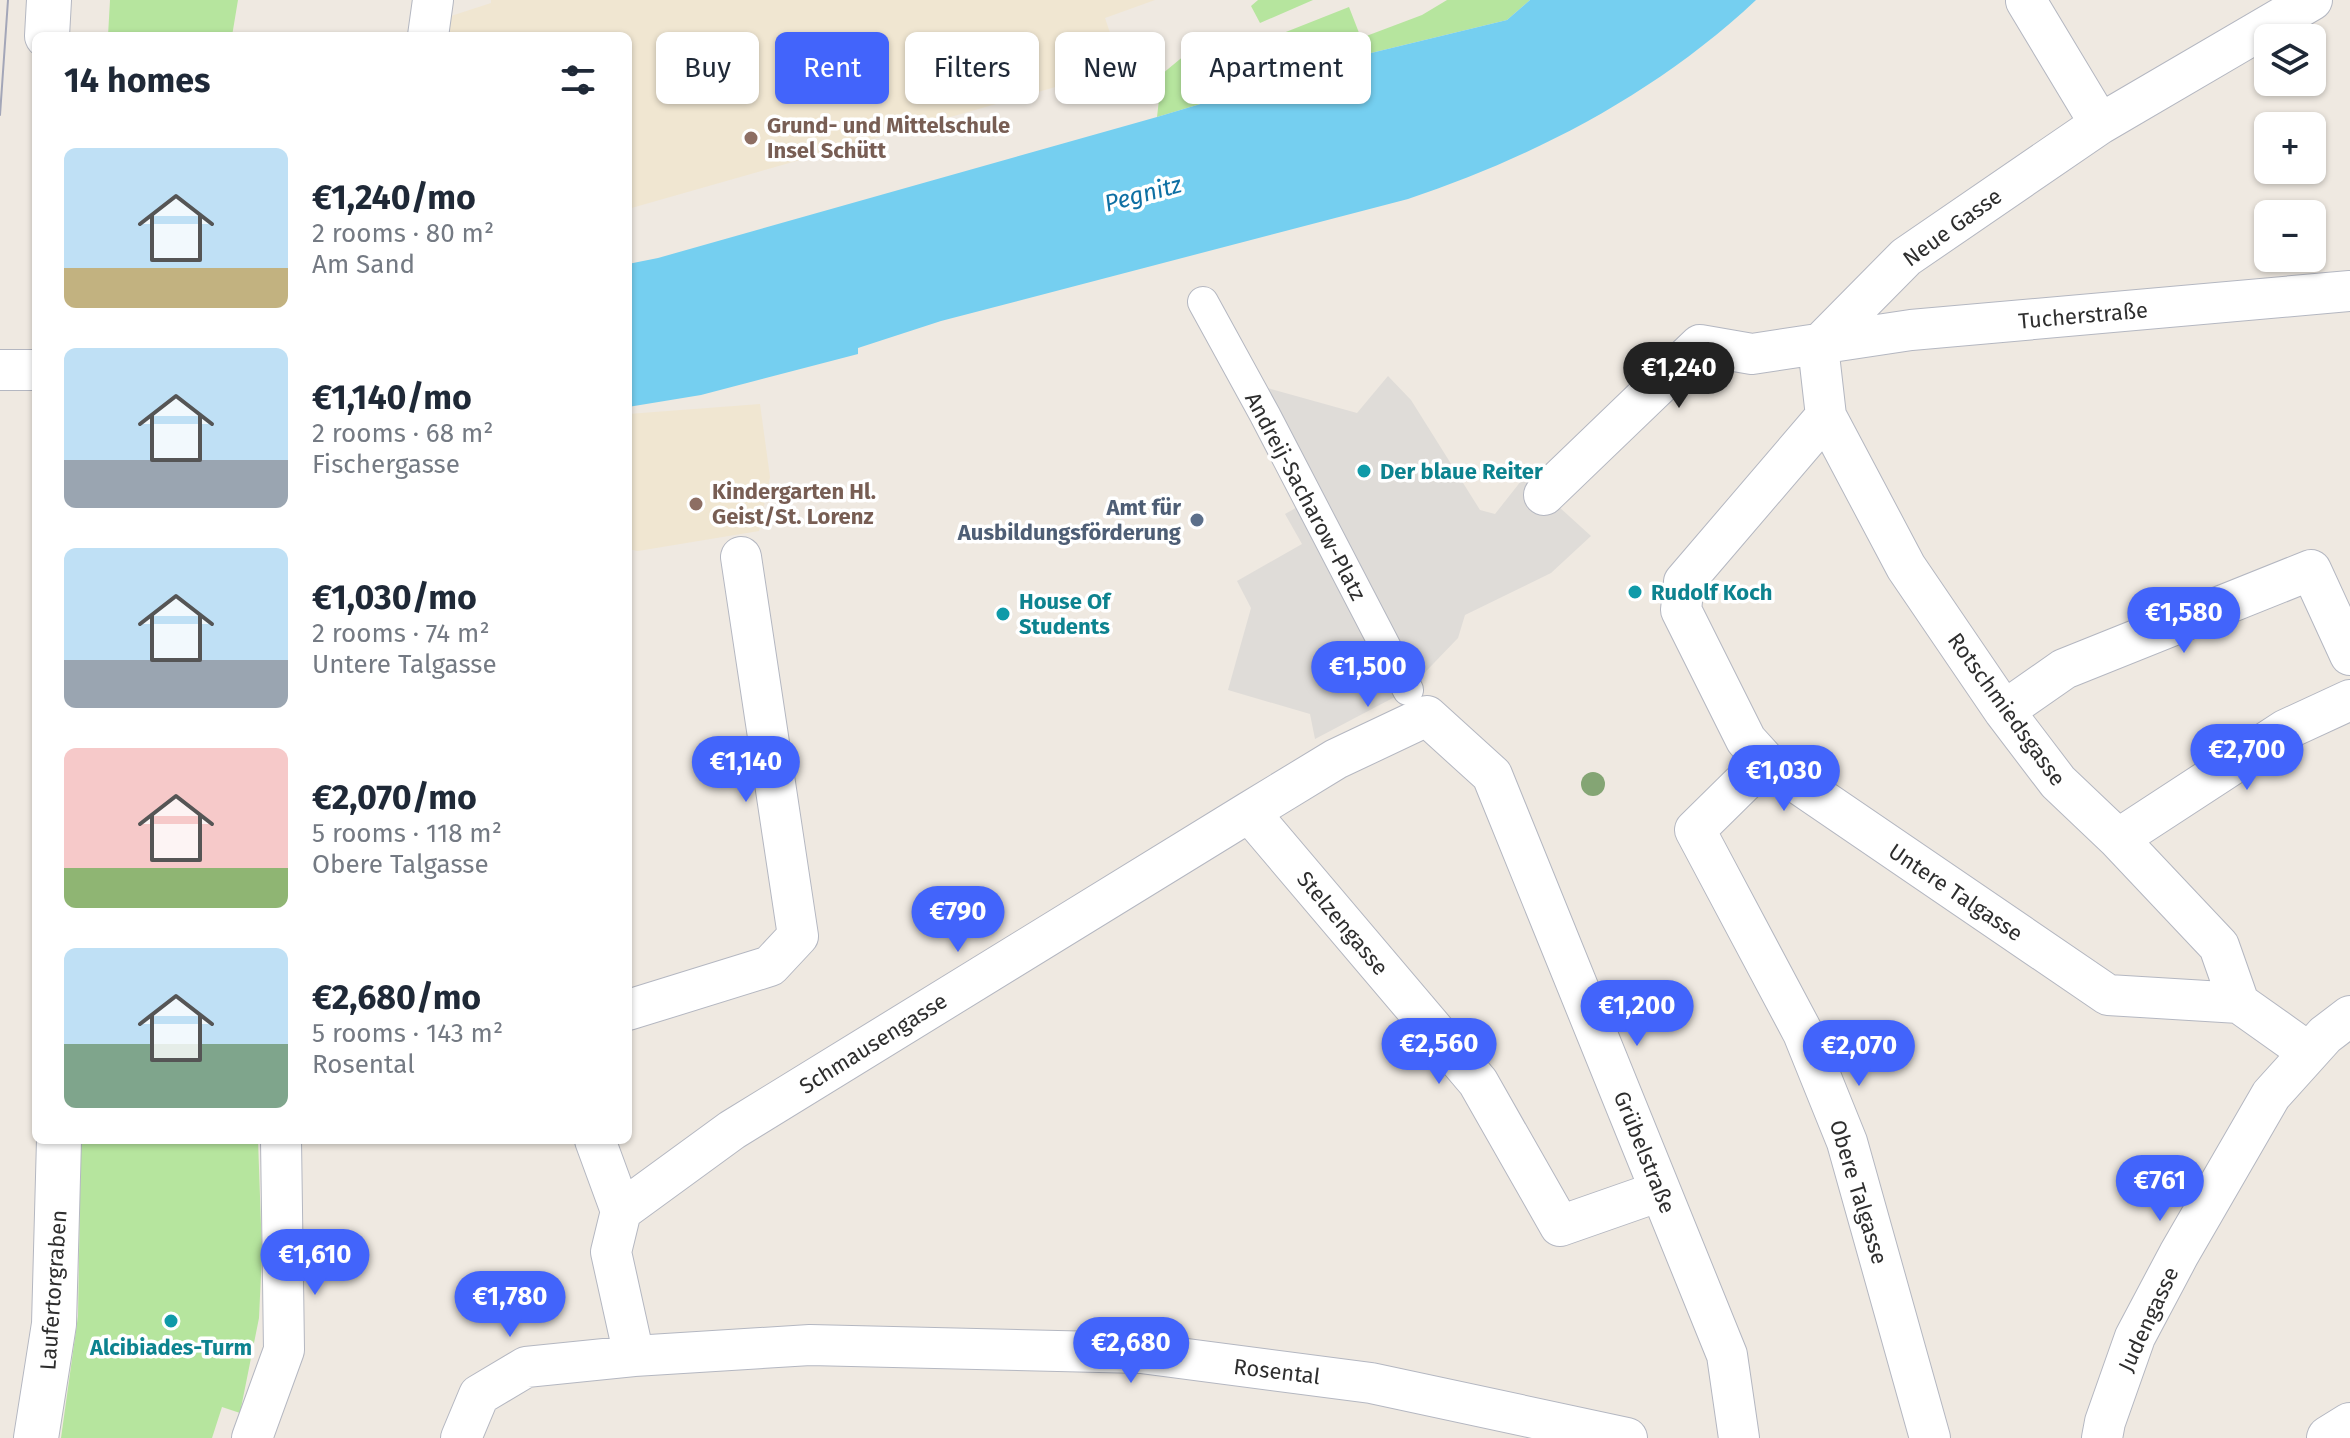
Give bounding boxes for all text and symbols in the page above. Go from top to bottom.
map controls [2254,24,2326,272]
button: layers [2254,24,2326,96]
chip: Buy [656,32,759,104]
chip: Rent [775,32,889,104]
chip: Filters [905,32,1039,104]
chip: New [1055,32,1165,104]
chip: Apartment [1181,32,1371,104]
icon: filters [556,58,600,102]
text: 14 homes [64,60,210,101]
place label: Grund- und Mittelschule Insel Schütt [767,112,1010,164]
button: + [2254,112,2326,184]
marker: Grund- und Mittelschule Insel Schütt [742,129,760,147]
water label: Pegnitz [1101,170,1185,218]
text: €1,240/mo [312,177,476,218]
icon: home [128,180,224,276]
street label: Neue Gasse [1898,183,2007,272]
button: − [2254,200,2326,272]
text: 2 rooms · 80 m² [312,218,494,249]
text: Am Sand [312,249,415,280]
street label: Tucherstraße [2017,296,2149,335]
pin: €1,240 [1614,342,1744,410]
text: €1,240 [1641,352,1717,383]
text: €1,140/mo [312,377,472,418]
icon: home [128,380,224,476]
street label: Andreij-Sacharow-Platz [1239,388,1372,605]
text: 2 rooms · 68 m² [312,418,493,449]
text: Fischergasse [312,449,460,480]
place label: Der blaue Reiter [1380,458,1543,485]
marker: Der blaue Reiter [1355,462,1373,480]
place label: Kindergarten Hl. Geist/St. Lorenz [712,478,876,530]
place label: Amt für Ausbildungsförderung [957,494,1182,546]
marker: Kindergarten Hl. Geist/St. Lorenz [687,495,705,513]
marker: Amt für Ausbildungsförderung [1188,511,1206,529]
text: €1,030/mo [312,577,477,618]
place label: Rudolf Koch [1651,579,1772,606]
icon: home [128,580,224,676]
marker: Rudolf Koch [1626,583,1644,601]
pin: €1,580 [2119,587,2249,655]
place label: House Of Students [1019,588,1112,640]
text: €1,580 [2145,597,2223,628]
marker: House Of Students [994,605,1012,623]
text: 2 rooms · 74 m² [312,618,490,649]
street label: Rotschmiedsgasse [1942,627,2071,791]
pin: €1,500 [1303,641,1433,709]
text: Untere Talgasse [312,649,497,680]
text: €1,500 [1329,651,1407,682]
pin: €2,700 [2182,724,2312,792]
text: €2,700 [2208,734,2286,765]
pin: €1,140 [681,736,811,804]
pin: €1,030 [1719,745,1849,813]
text: €1,140 [710,746,782,777]
text: €1,030 [1746,755,1822,786]
text: €2,070/mo [312,777,477,818]
icon: home [128,780,224,876]
text: 5 rooms · 118 m² [312,818,502,849]
street label: Untere Talgasse [1883,838,2028,947]
text: Obere Talgasse [312,849,489,880]
street label: Stelzengasse [1291,866,1394,981]
pin: €790 [911,886,1005,954]
text: €790 [930,896,986,927]
text: €2,680/mo [312,977,481,1018]
icon: home [128,980,224,1076]
pin: €1,200 [1572,980,1702,1048]
street label: Schmausengasse [794,987,952,1100]
text: €1,200 [1599,990,1675,1021]
text: 5 rooms · 143 m² [312,1018,503,1049]
pin: €2,560 [1374,1018,1504,1086]
pin: €2,070 [1794,1020,1924,1088]
text: €2,560 [1400,1028,1478,1059]
text: €2,070 [1821,1030,1897,1061]
text: Rosental [312,1049,415,1080]
street label: Grübelstraße [1608,1087,1681,1217]
street label: Obere Talgasse [1824,1117,1893,1268]
pin: €761 [2113,1155,2207,1223]
text: €761 [2134,1165,2186,1196]
street label: Laufertorgraben [34,1209,73,1371]
pin: €1,610 [250,1229,380,1297]
text: €1,610 [278,1239,352,1270]
street label: Judengasse [2112,1262,2184,1376]
pin: €1,780 [445,1271,575,1339]
text: €1,780 [473,1281,547,1312]
marker: Alcibiades-Turm [162,1312,180,1330]
pin: €2,680 [1066,1317,1196,1385]
text: €2,680 [1091,1327,1171,1358]
place label: Alcibiades-Turm [89,1334,252,1361]
street label: Rosental [1232,1353,1322,1390]

